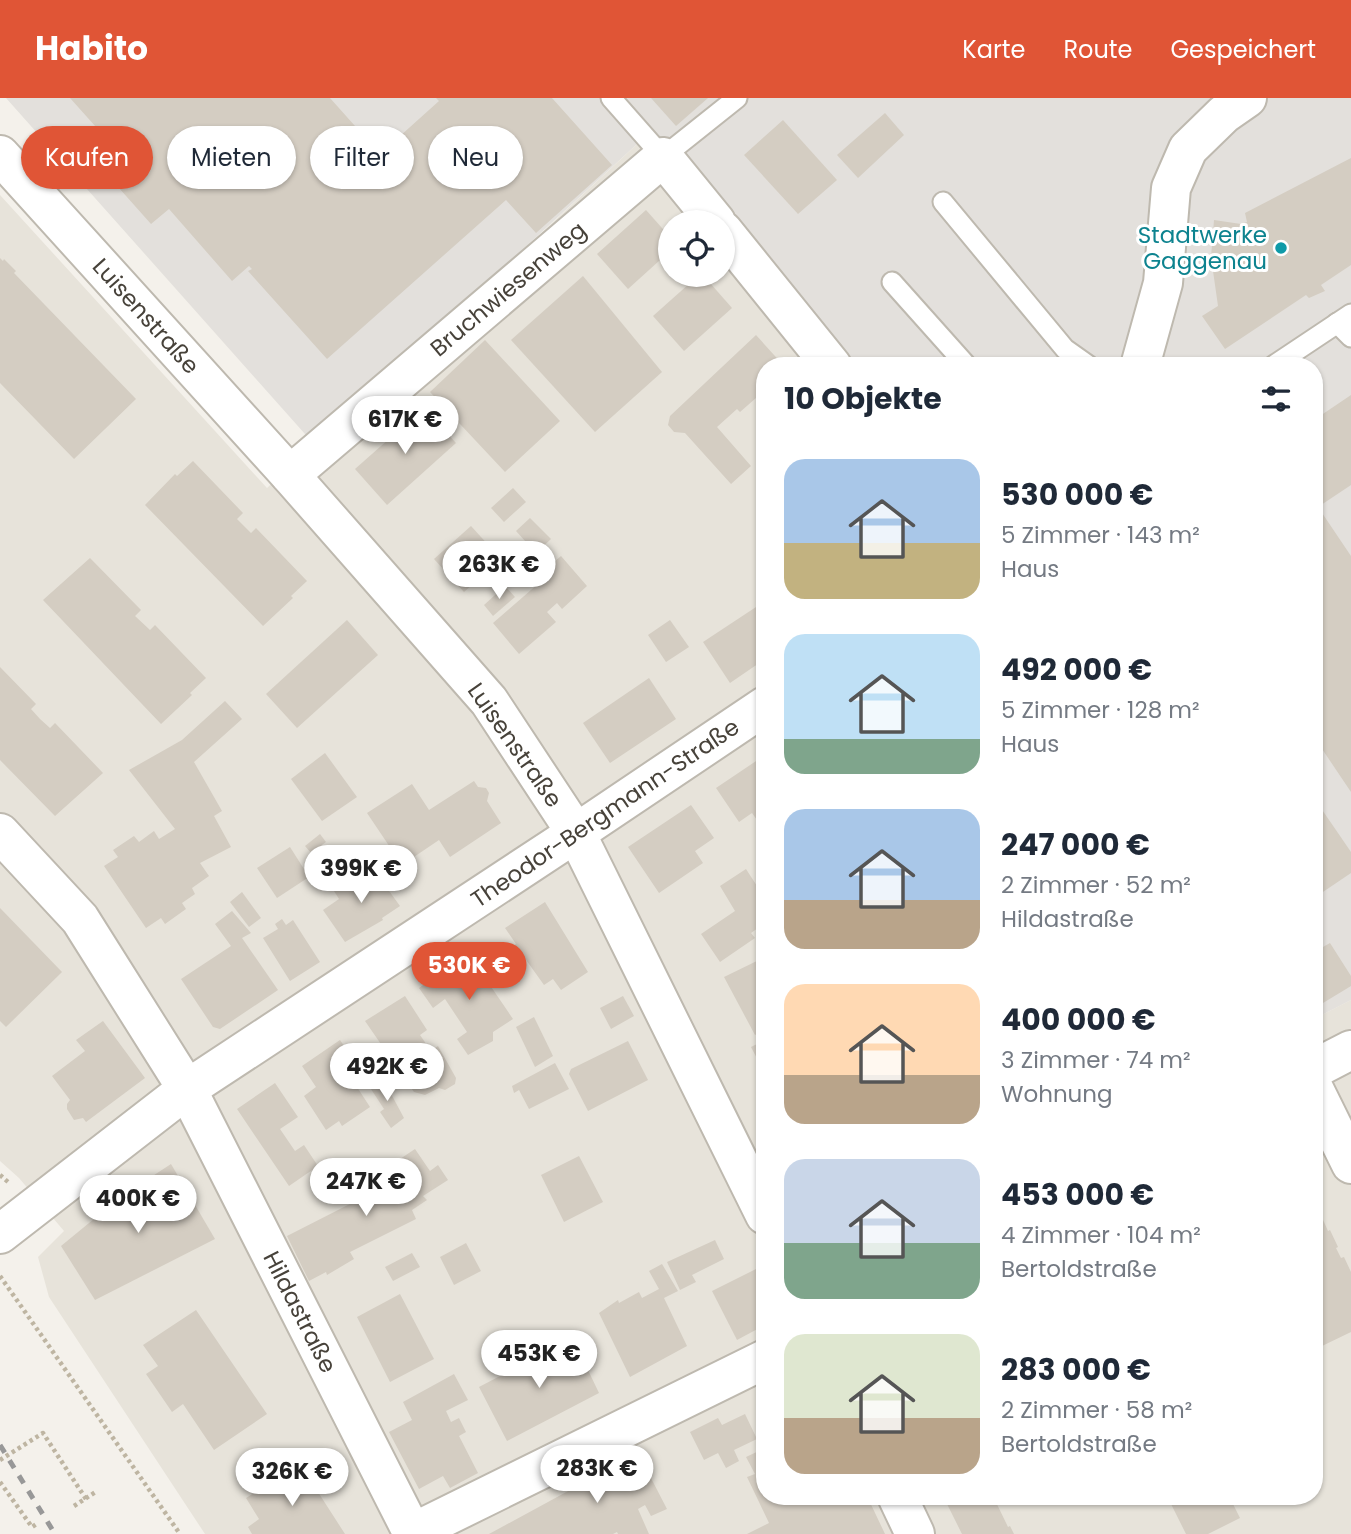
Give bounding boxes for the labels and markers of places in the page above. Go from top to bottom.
place label: Stadtwerke Gaggenau [1138,219,1267,277]
marker: Stadtwerke Gaggenau [1273,240,1289,256]
pin: 617K € [348,396,462,456]
pin: 263K € [442,542,556,601]
pin: 399K € [304,846,418,905]
pin: 530K € [412,942,526,1002]
pin: 492K € [330,1044,444,1103]
pin: 247K € [309,1158,423,1218]
pin: 400K € [81,1176,195,1235]
pin: 453K € [482,1330,596,1390]
pin: 283K € [540,1446,654,1505]
pin: 326K € [235,1448,349,1508]

